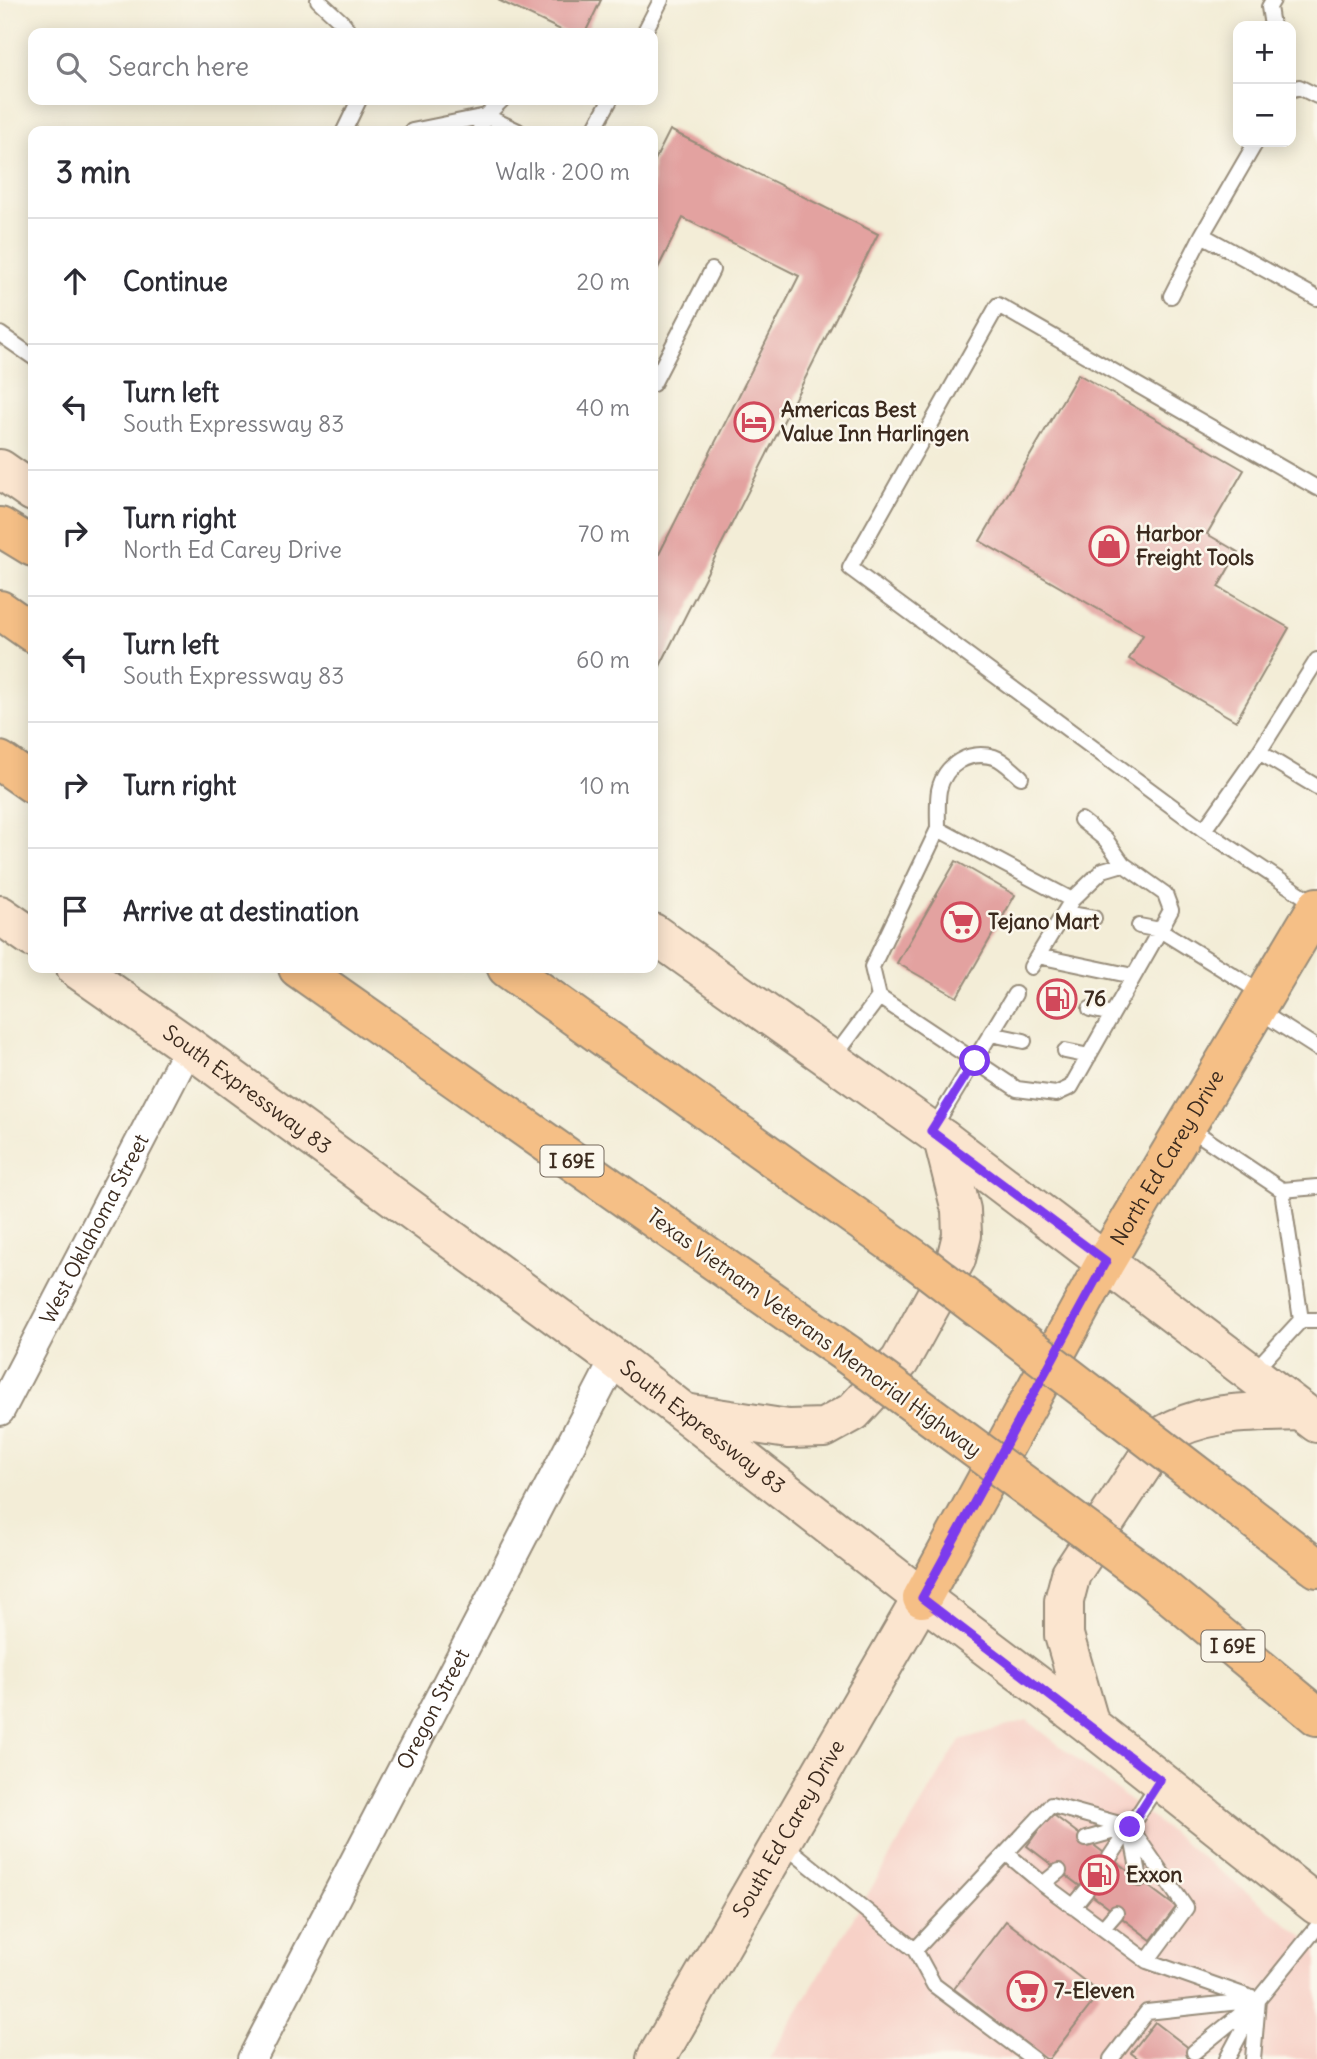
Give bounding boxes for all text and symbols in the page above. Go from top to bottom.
map controls [1233,21,1296,147]
button: + [1233,21,1296,84]
search box [28,28,658,105]
icon: search [52,48,90,86]
text: Search here [108,50,249,83]
button: − [1233,84,1296,147]
text: 3 min [56,153,131,191]
text: Walk · 200 m [495,157,630,186]
icon: ahead [56,262,94,300]
text: Continue [123,265,228,298]
text: 20 m [577,267,630,296]
text: Turn left [123,376,219,409]
icon: left [56,388,94,426]
text: 40 m [576,393,630,422]
place label: Americas Best Value Inn Harlingen [781,396,969,447]
hotel icon: Americas Best Value Inn Harlingen [733,401,775,443]
text: South Expressway 83 [123,409,344,438]
text: Turn right [123,502,236,535]
icon: right [56,514,94,552]
text: 70 m [578,519,630,548]
place label: Harbor Freight Tools [1136,520,1255,571]
shop icon: Harbor Freight Tools [1088,525,1130,567]
text: North Ed Carey Drive [123,535,342,564]
text: Turn left [123,628,219,661]
icon: left [56,640,94,678]
text: 60 m [576,645,630,674]
text: South Expressway 83 [123,661,344,690]
icon: right [56,766,94,804]
text: Turn right [123,769,236,802]
text: 10 m [580,771,630,800]
icon: arrive [56,892,94,930]
text: Arrive at destination [123,895,359,928]
supermarket icon: Tejano Mart [940,901,982,943]
place label: Tejano Mart [988,908,1100,935]
fuel station icon: 76 [1036,978,1078,1020]
place label: 76 [1084,985,1106,1012]
street label: South Expressway 83 [158,1019,337,1160]
route start [959,1045,990,1076]
street label: North Ed Carey Drive [1104,1065,1230,1250]
street label: West Oklahoma Street [34,1129,154,1328]
road number: I 69E [540,1146,604,1176]
street label: Texas Vietnam Veterans Memorial Highway [642,1202,987,1463]
street label: South Expressway 83 [615,1354,791,1500]
road number: I 69E [1202,1630,1264,1662]
street label: Oregon Street [390,1644,475,1774]
street label: South Ed Carey Drive [727,1735,850,1922]
route end [1114,1811,1145,1842]
fuel station icon: Exxon [1078,1854,1120,1896]
place label: Exxon [1126,1861,1182,1888]
supermarket icon: 7-Eleven [1006,1970,1048,2012]
place label: 7-Eleven [1054,1977,1135,2004]

